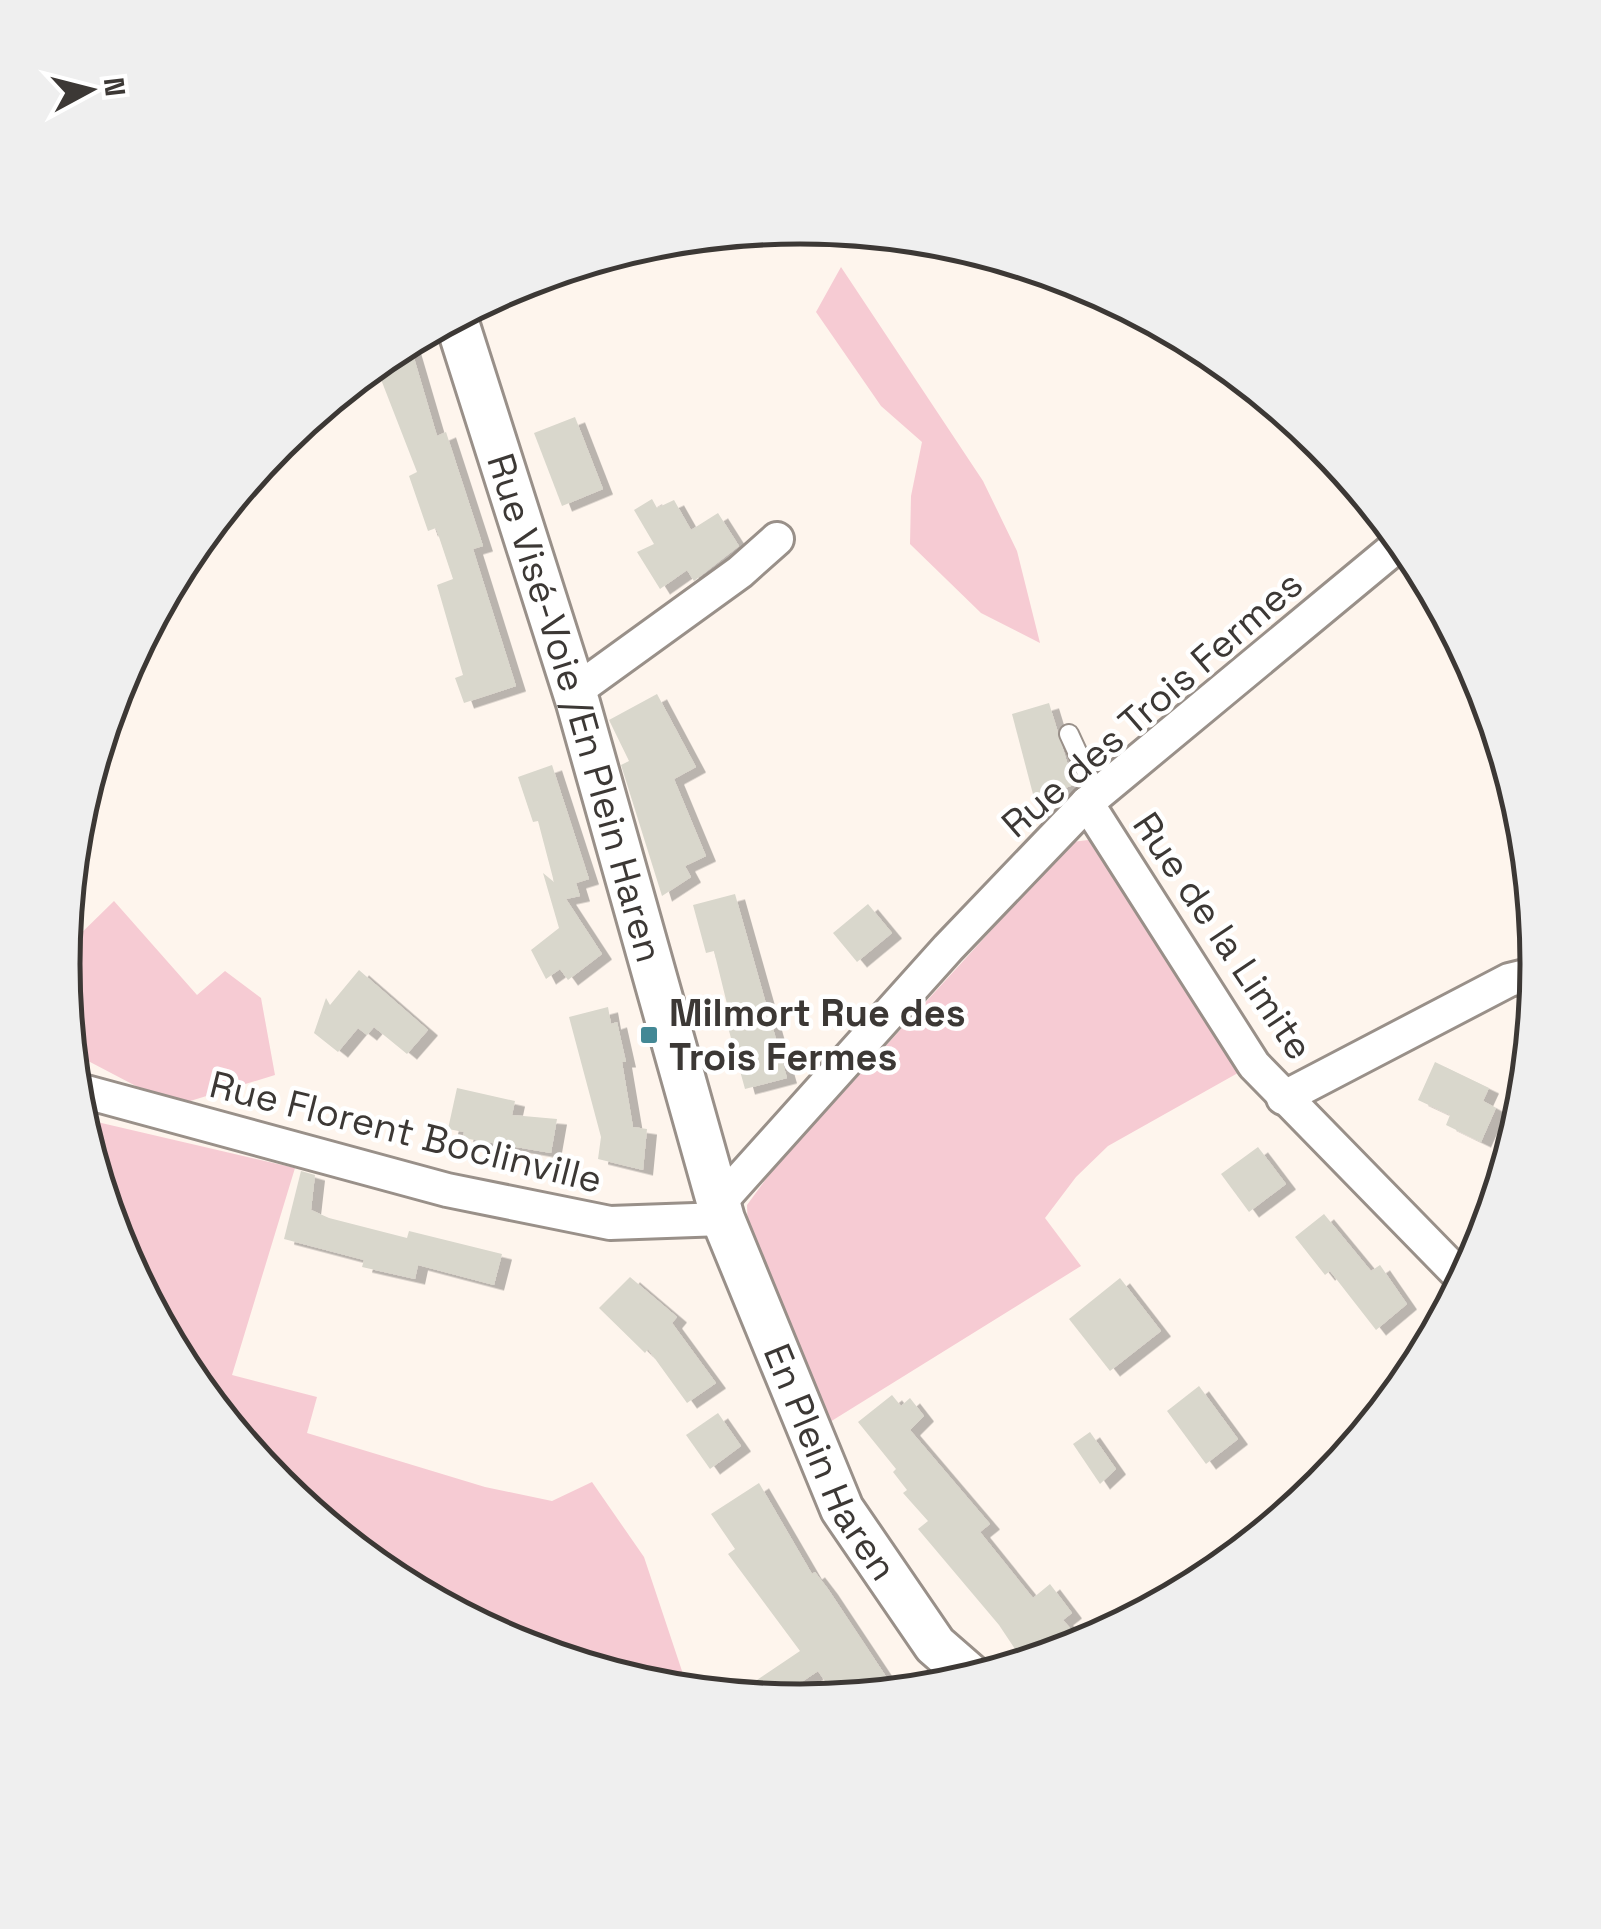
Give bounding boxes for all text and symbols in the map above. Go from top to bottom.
north arrow [40,40,140,140]
text: N [96,75,134,98]
street label: Rue Visé-Voie /En Plein Haren [476,448,674,968]
street label: Rue des Trois Fermes [992,560,1312,848]
street label: Rue de la Limite [1122,803,1324,1069]
place label: Milmort Rue des Trois Fermes [669,989,966,1081]
marker: Milmort Rue des Trois Fermes [638,1024,660,1046]
street label: Rue Florent Boclinville [205,1060,607,1204]
street label: En Plein Haren [753,1337,908,1590]

